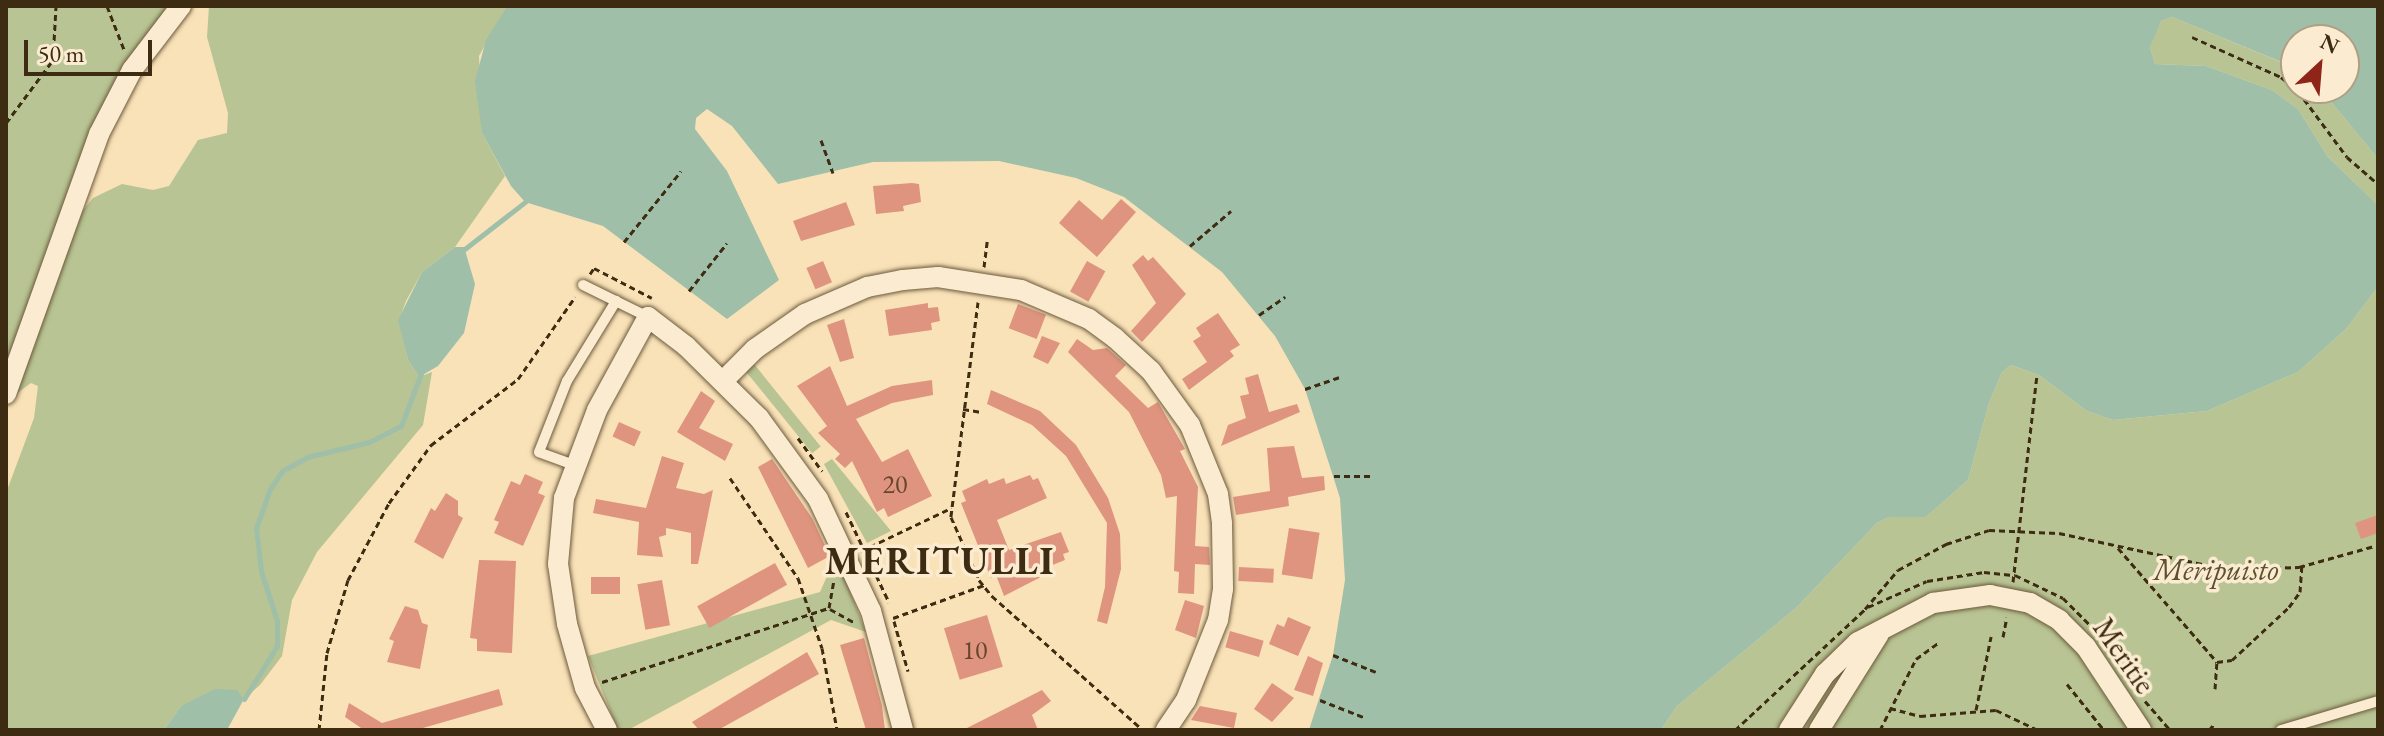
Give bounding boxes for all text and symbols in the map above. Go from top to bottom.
scale bar [28,24,156,74]
north arrow [2280,24,2360,104]
text: N [2316,27,2344,61]
text: 50 m [38,38,85,69]
house number: 20 [883,469,907,501]
district label: MERITULLI [825,538,1055,584]
park label: Meripuisto [2153,552,2279,588]
street label: Meritie [2085,611,2163,701]
house number: 10 [963,635,987,667]

